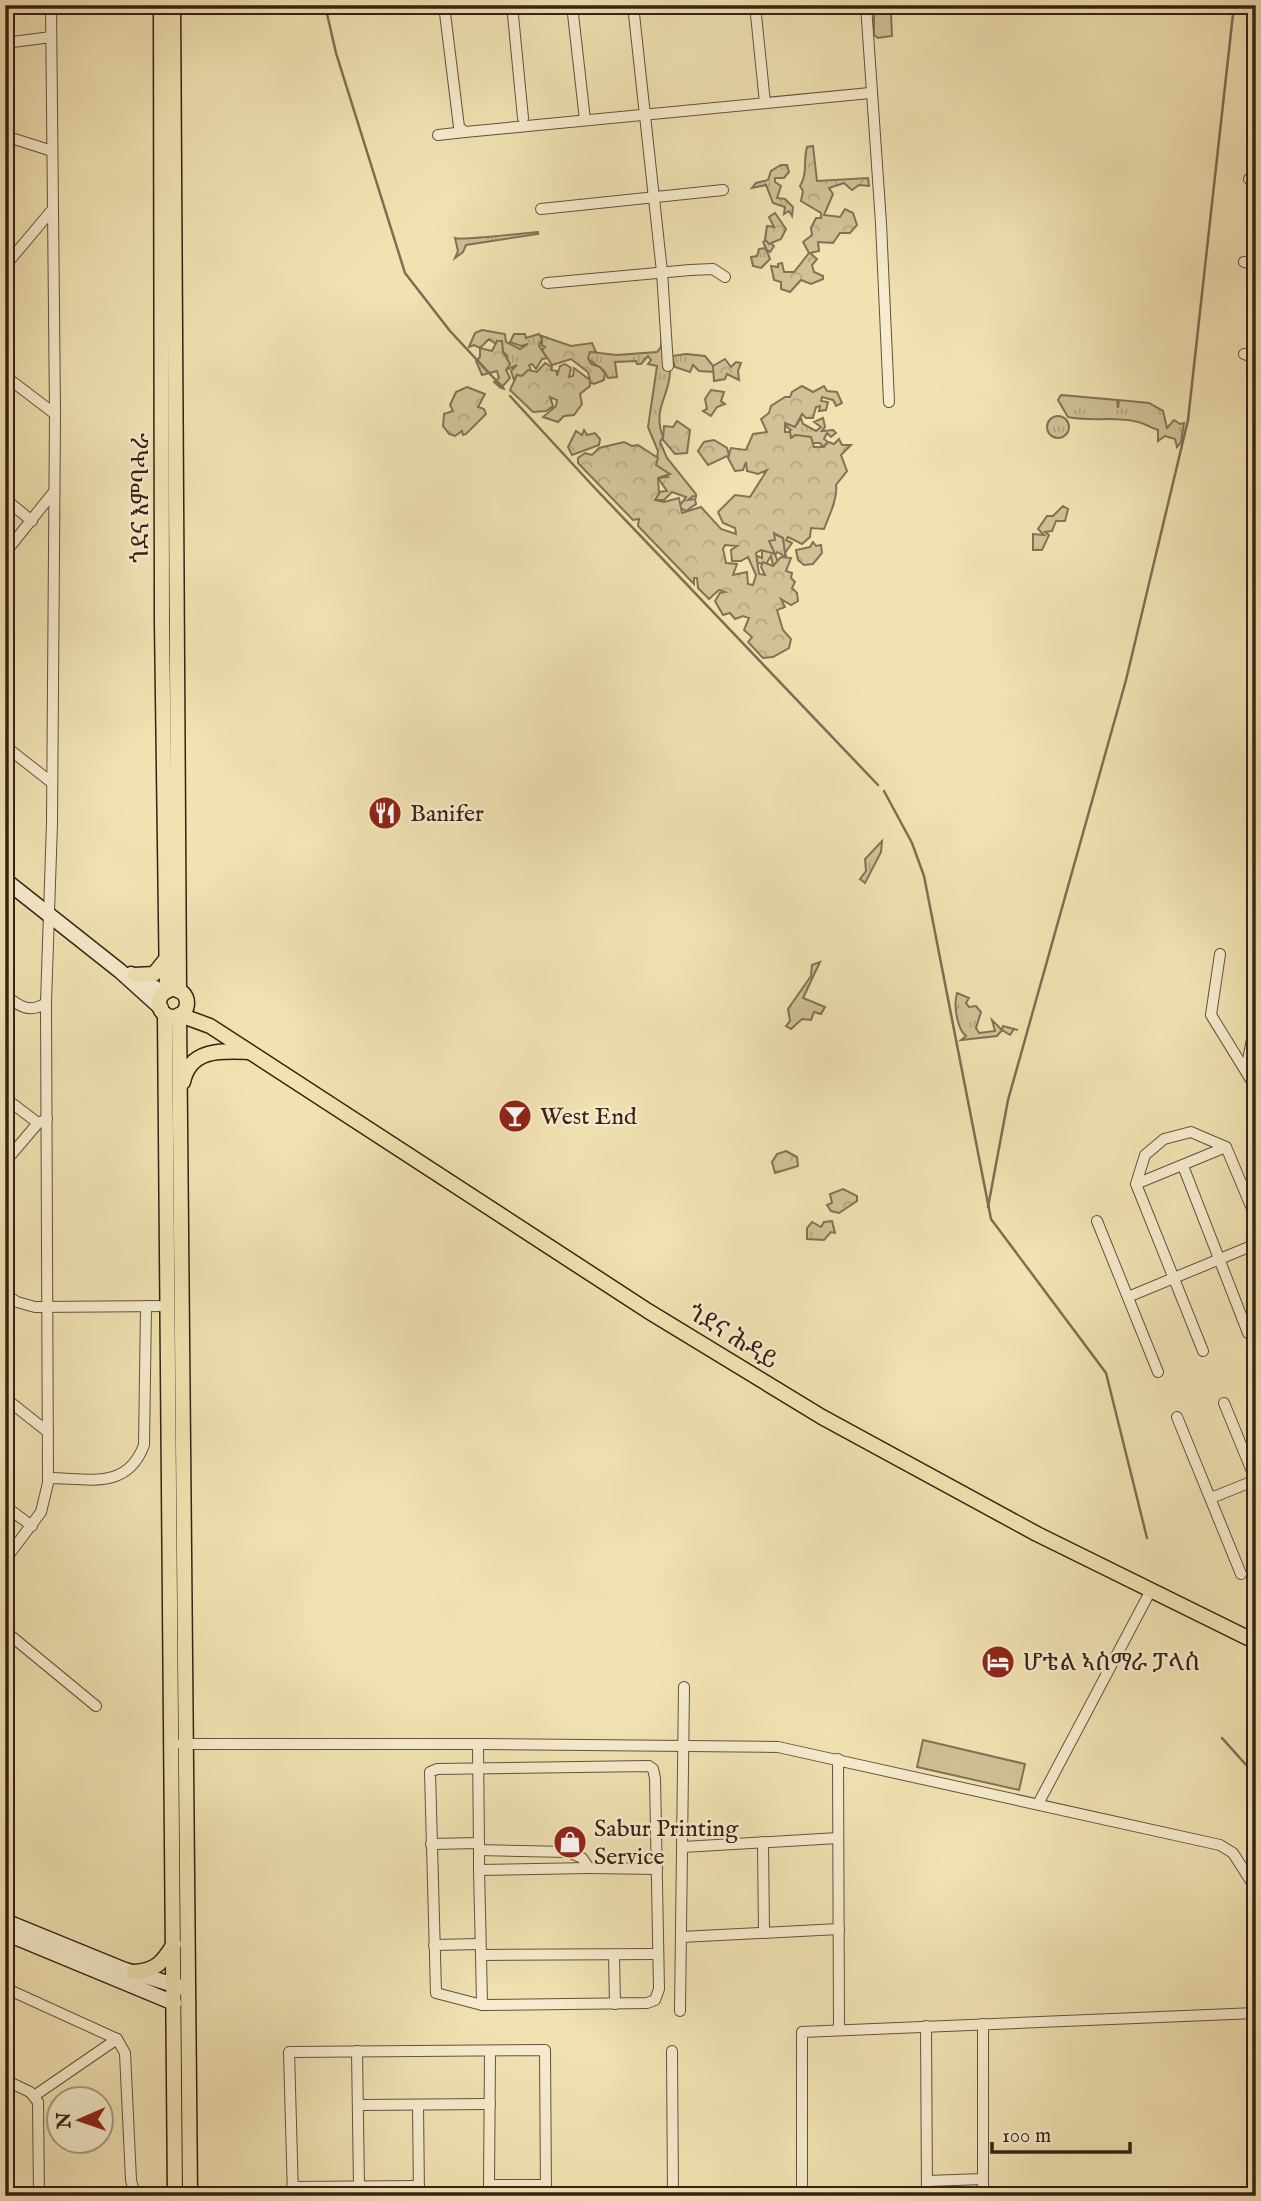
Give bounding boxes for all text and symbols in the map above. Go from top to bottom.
street label: ጎደና እምባሓራ [126,433,157,563]
restaurant icon: Banifer [366,794,404,832]
place label: Banifer [410,799,484,830]
bar icon: West End [496,1097,534,1135]
place label: West End [540,1102,637,1133]
street label: ጎደና ሕዳይ [682,1298,783,1377]
hotel icon: ሆቴል ኣስማራ ፓላስ [979,1643,1017,1681]
place label: ሆቴል ኣስማራ ፓላስ [1023,1648,1200,1679]
place label: Sabur Printing Service [594,1814,739,1873]
shop icon: Sabur Printing Service [551,1823,589,1861]
north arrow [46,2086,116,2156]
scale bar [992,2110,1130,2154]
text: N [53,2111,77,2130]
text: 100 m [1002,2123,1051,2150]

